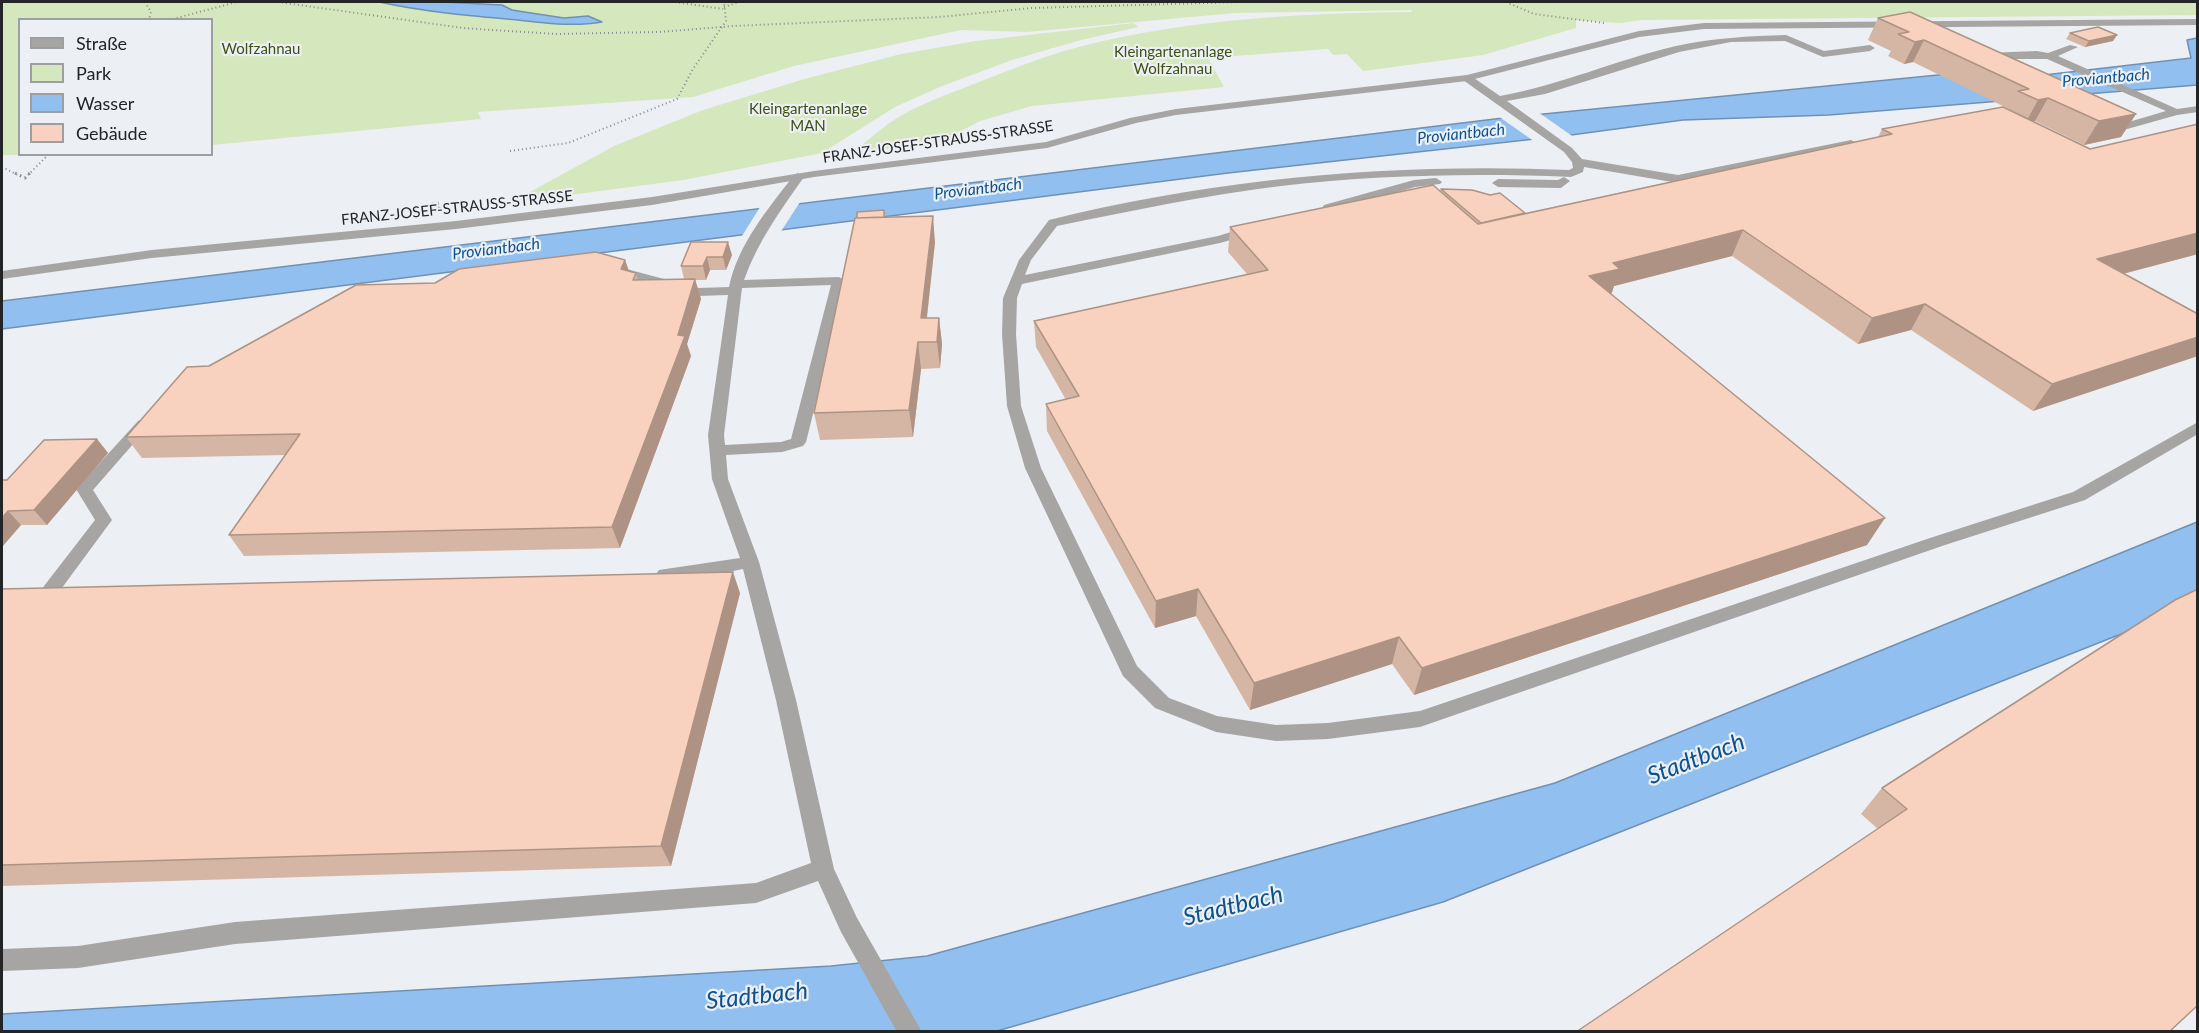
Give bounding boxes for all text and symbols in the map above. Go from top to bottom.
legend [18,18,213,156]
text: Straße [76,32,127,54]
park label: Wolfzahnau [222,40,300,58]
park label: Kleingartenanlage Wolfzahnau [1114,43,1232,78]
text: Park [76,62,111,84]
water label: Proviantbach [2061,65,2151,91]
text: Wasser [76,92,134,114]
park label: Kleingartenanlage MAN [749,100,867,135]
street label: FRANZ-JOSEF-STRAUSS-STRASSE [821,117,1055,167]
water label: Proviantbach [1416,120,1506,148]
text: Gebäude [76,122,147,144]
water label: Proviantbach [933,174,1023,204]
street label: FRANZ-JOSEF-STRAUSS-STRASSE [340,187,574,229]
water label: Proviantbach [451,234,541,264]
water label: Stadtbach [1643,727,1749,791]
water label: Stadtbach [1180,880,1286,932]
water label: Stadtbach [705,976,809,1016]

